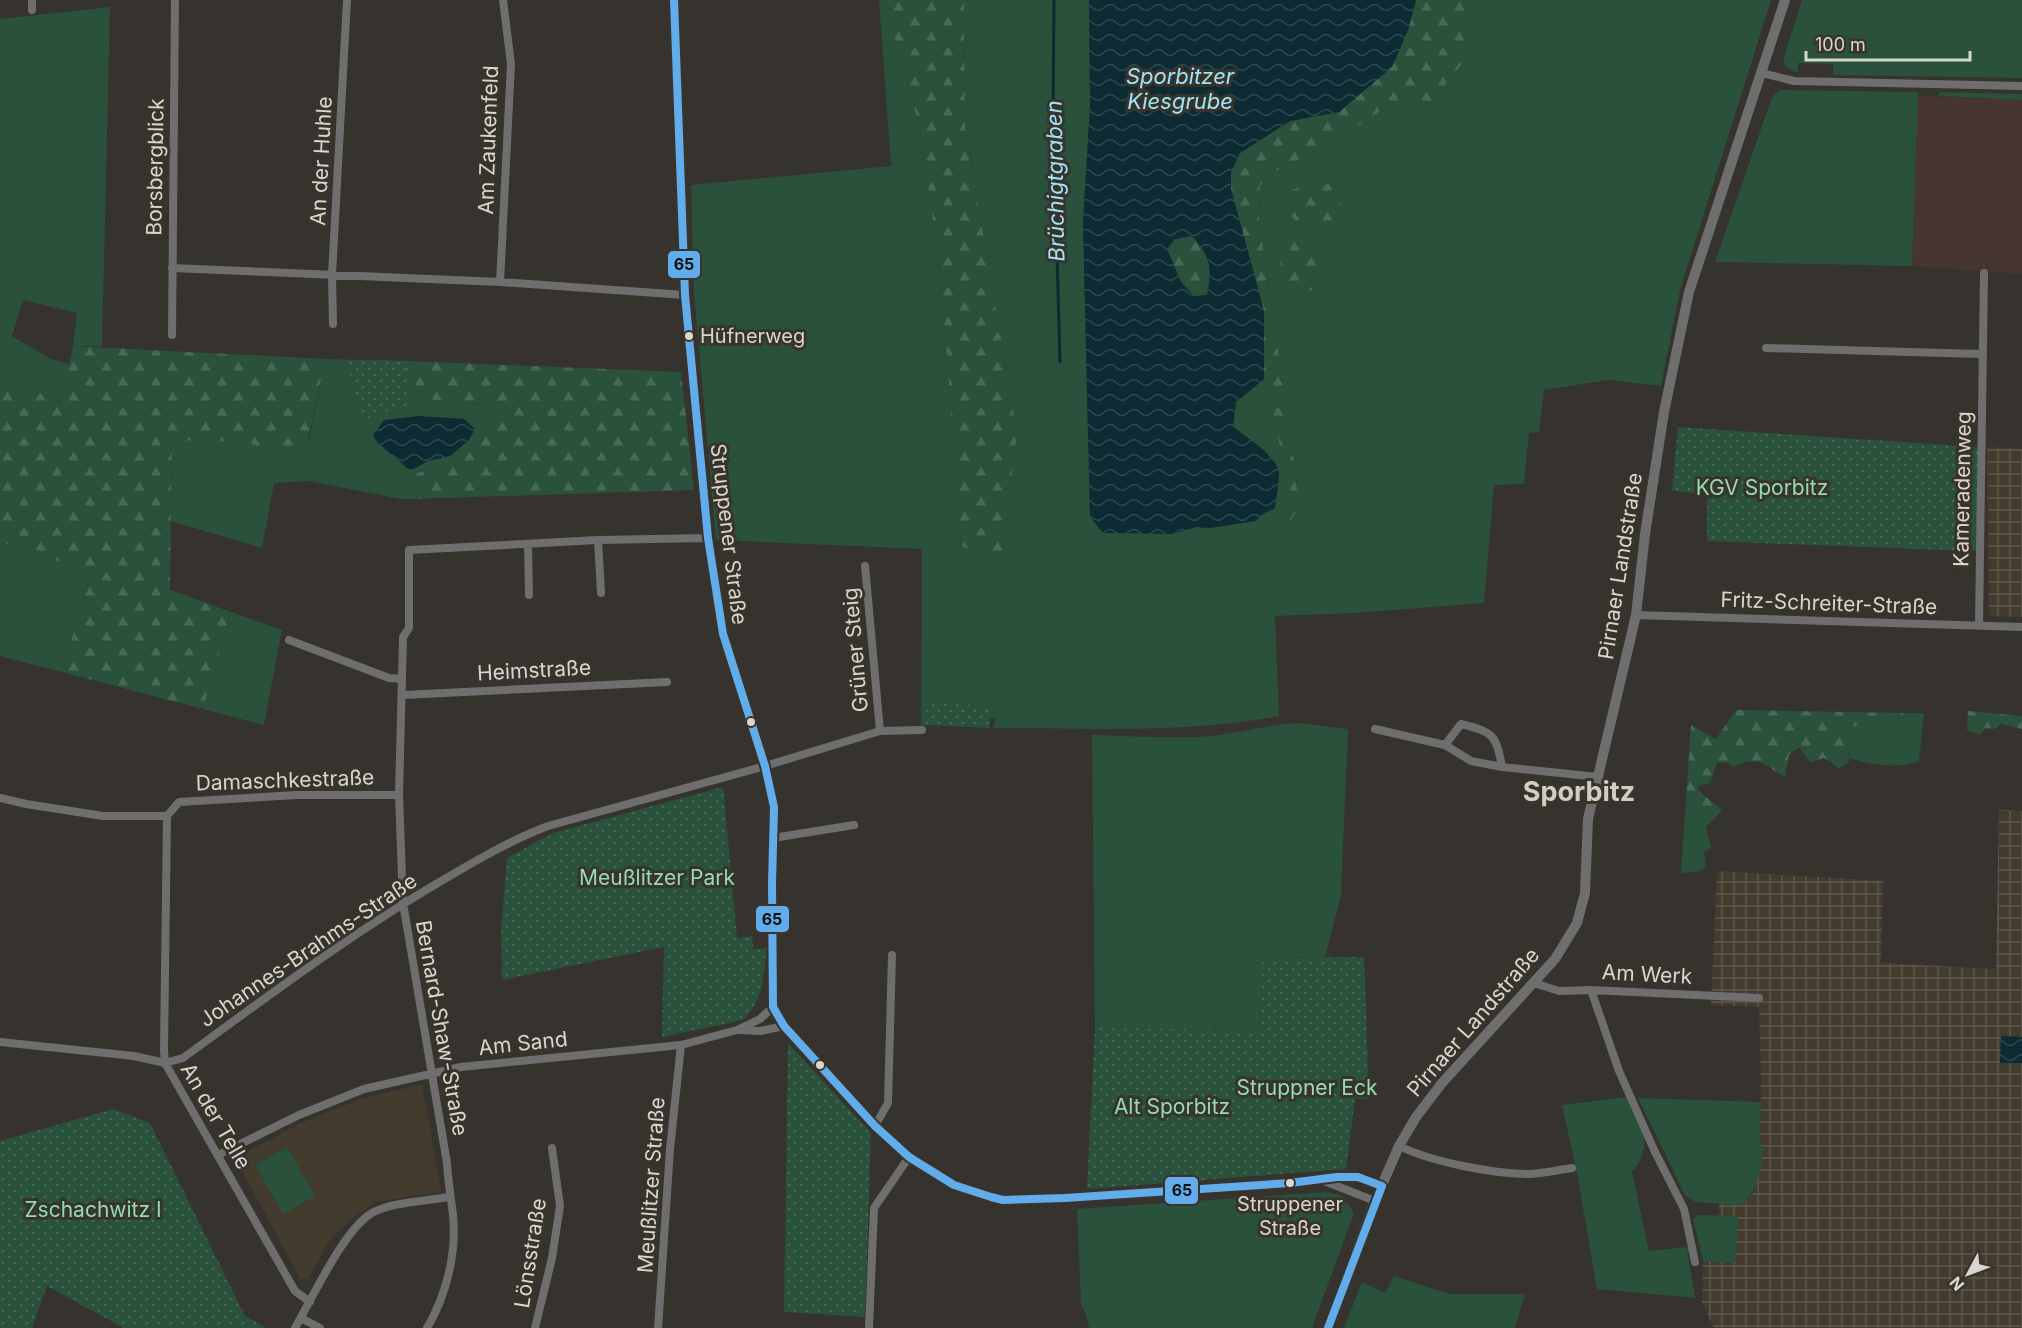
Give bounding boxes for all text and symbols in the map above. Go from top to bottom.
scale bar [1806,24,1970,62]
text: 100 m [1815,34,1866,55]
water label: Sporbitzer Kiesgrube [1126,63,1235,114]
street label: Am Zaukenfeld [473,65,503,215]
street label: An der Huhle [305,96,337,226]
street label: Borsbergblick [141,98,169,236]
water label: Brüchigtgraben [1041,100,1069,262]
line badge: 65 [667,250,701,279]
text: 65 [674,254,694,274]
place label: Hüfnerweg [700,324,805,348]
marker: Hüfnerweg [683,330,695,342]
street label: Kameradenweg [1948,411,1976,567]
street label: Struppener Straße [705,442,753,626]
street label: Pirnaer Landstraße [1593,471,1647,661]
park label: KGV Sporbitz [1696,475,1828,500]
street label: Grüner Steig [837,587,873,713]
street label: Fritz-Schreiter-Straße [1720,587,1938,619]
street label: Heimstraße [476,655,592,685]
unlabelled marker [745,716,757,728]
street label: Damaschkestraße [195,764,375,796]
district label: Sporbitz [1523,775,1635,808]
park label: Meußlitzer Park [579,865,735,890]
street label: Johannes-Brahms-Straße [195,868,421,1032]
line badge: 65 [755,905,790,933]
text: 65 [762,909,782,929]
street label: Bernard-Shaw-Straße [411,918,473,1138]
street label: Pirnaer Landstraße [1402,943,1544,1101]
street label: Am Werk [1601,959,1693,989]
street label: Am Sand [477,1026,569,1060]
street label: An der Telle [176,1059,256,1173]
unlabelled marker [814,1059,826,1071]
park label: Struppner Eck [1237,1075,1378,1100]
park label: Alt Sporbitz [1114,1094,1230,1119]
street label: Meußlitzer Straße [632,1096,670,1274]
line badge: 65 [1164,1176,1199,1205]
marker: Struppener Straße [1284,1177,1296,1189]
text: 65 [1172,1180,1192,1200]
place label: Struppener Straße [1237,1192,1343,1240]
street label: Lönsstraße [509,1196,551,1310]
park label: Zschachwitz I [24,1197,162,1222]
north arrow [1938,1244,1998,1304]
text: N [1945,1273,1968,1295]

